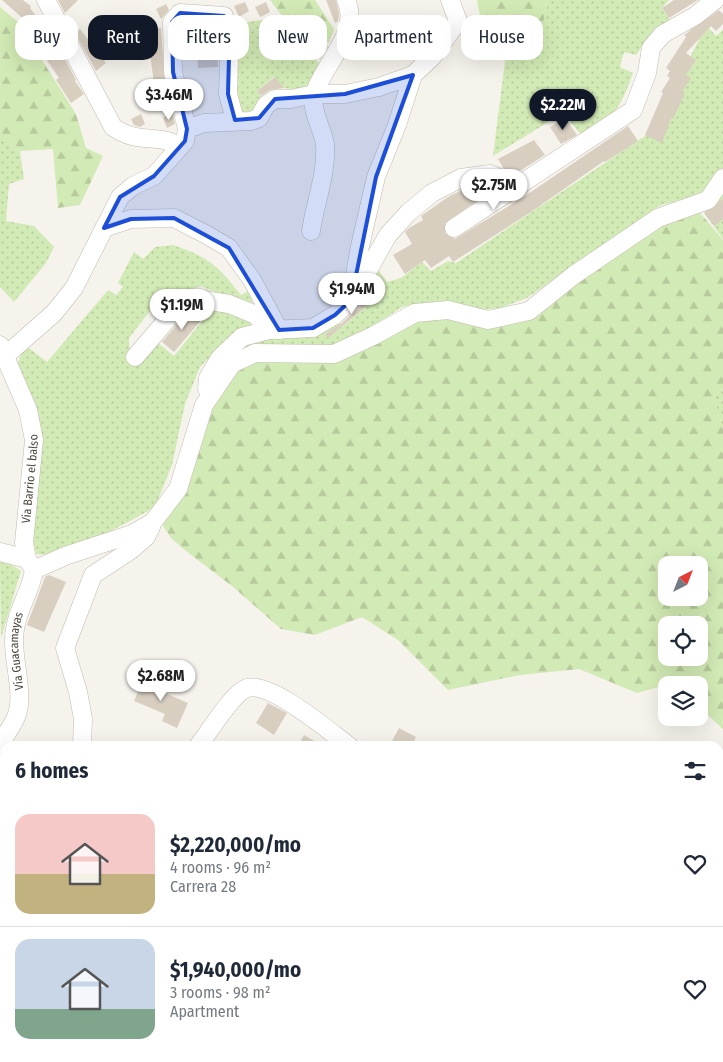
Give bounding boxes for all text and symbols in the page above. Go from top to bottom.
chip: Buy [15,15,78,60]
chip: Rent [88,15,158,60]
chip: Filters [168,15,249,60]
chip: New [259,15,327,60]
chip: Apartment [337,15,451,60]
chip: House [461,15,543,60]
pin: $3.46M [128,78,210,121]
text: $3.46M [146,85,192,104]
pin: $2.22M [522,88,604,131]
text: $2.22M [540,95,586,114]
pin: $2.75M [453,168,535,211]
text: $2.75M [472,175,516,194]
pin: $1.94M [311,272,393,315]
text: $1.94M [329,279,375,298]
pin: $1.19M [141,288,223,331]
text: $1.19M [161,295,203,314]
street label: Via Barrio el balso [19,433,41,524]
north arrow [658,556,708,606]
map controls [658,556,708,726]
street label: Via Guacamayas [7,610,26,691]
button: locate [658,616,708,666]
pin: $2.68M [120,660,202,702]
text: $2.68M [137,666,185,685]
button: layers [658,676,708,726]
icon: filters [681,757,709,785]
text: 6 homes [15,758,88,784]
text: $2,220,000/mo [170,832,301,858]
icon: home [55,834,115,894]
icon: heart [681,850,709,878]
text: 4 rooms · 96 m² [170,858,271,877]
text: Carrera 28 [170,877,236,896]
text: $1,940,000/mo [170,957,301,983]
icon: home [55,959,115,1019]
icon: heart [681,975,709,1003]
text: 3 rooms · 98 m² [170,983,271,1002]
text: Apartment [170,1002,239,1021]

